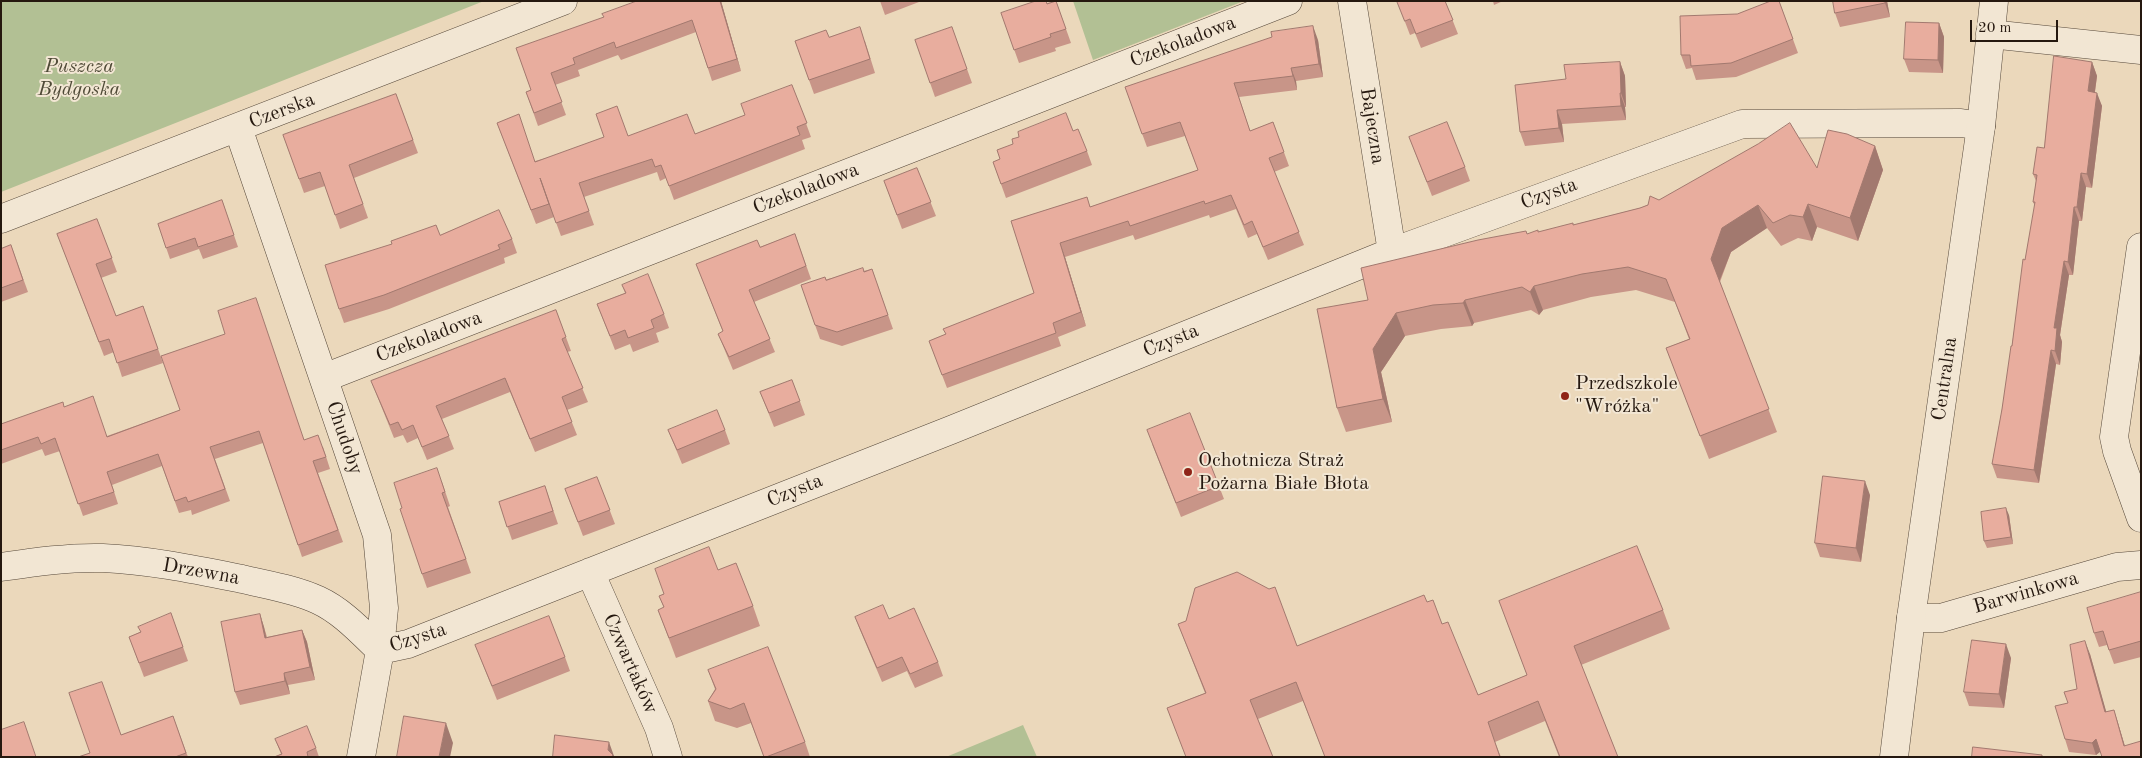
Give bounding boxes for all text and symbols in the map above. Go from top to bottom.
scale bar [1972,10,2060,42]
street label: Czekoladowa [1127,11,1239,73]
text: 20 m [1978,21,2012,36]
park label: Puszcza Bydgoska [38,55,120,102]
street label: Bajeczna [1354,86,1390,166]
street label: Czerska [246,88,318,134]
street label: Czekoladowa [750,158,862,220]
street label: Czysta [1517,173,1581,215]
street label: Czekoladowa [373,306,485,368]
street label: Czysta [1139,319,1203,363]
street label: Centralna [1927,335,1963,423]
place label: Przedszkole "Wróżka" [1575,372,1678,419]
marker: Przedszkole "Wróżka" [1559,390,1571,402]
street label: Chudoby [320,398,368,478]
place label: Ochotnicza Straż Pożarna Białe Błota [1198,449,1369,496]
marker: Ochotnicza Straż Pożarna Białe Błota [1182,466,1194,478]
street label: Czysta [763,469,827,513]
street label: Drzewna [161,553,241,591]
street label: Barwinkowa [1971,567,2081,619]
street label: Czwartaków [597,610,663,718]
street label: Czysta [387,618,449,658]

